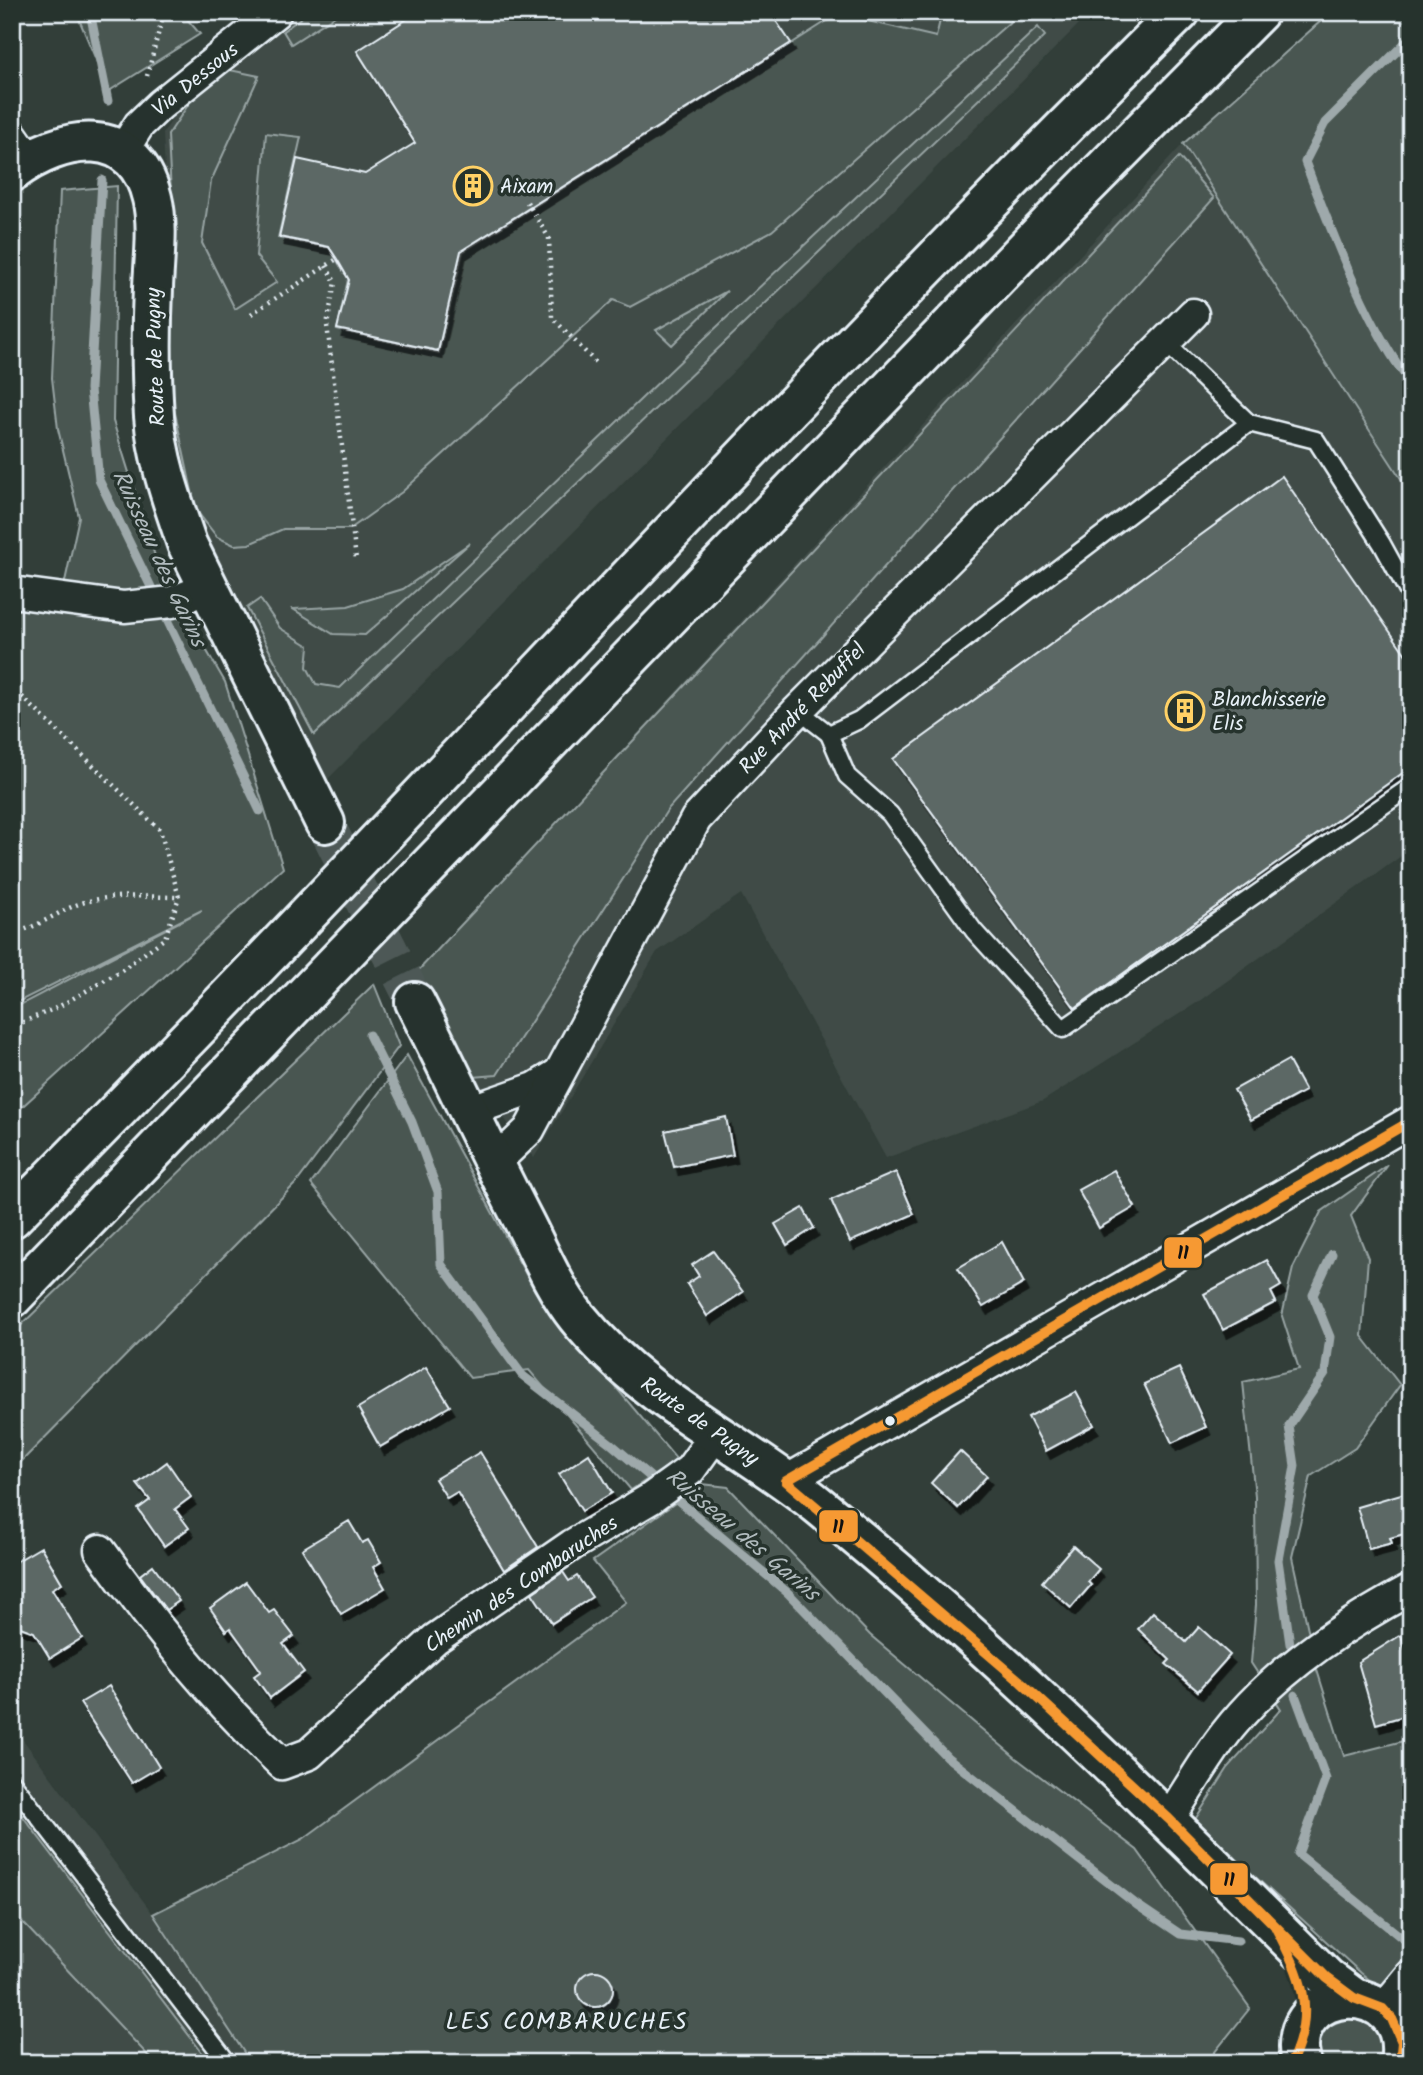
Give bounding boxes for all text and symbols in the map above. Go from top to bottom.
street label: Via Dessous [145,35,247,126]
building icon: Aixam [452,165,494,207]
place label: Aixam [500,171,553,204]
street label: Route de Pugny [138,287,175,427]
water label: Ruisseau des Garins [101,464,216,655]
street label: Rue André Rebuffel [731,636,875,783]
place label: Blanchisserie Elis [1212,684,1326,741]
building icon: Blanchisserie Elis [1164,690,1206,732]
line badge: 11 [1163,1236,1203,1269]
text: 11 [1177,1239,1189,1269]
street label: Route de Pugny [633,1369,766,1476]
unlabelled marker [883,1414,897,1428]
water label: Ruisseau des Garins [657,1460,828,1612]
street label: Chemin des Combaruches [418,1508,625,1663]
line badge: 11 [818,1509,859,1543]
text: 11 [832,1513,844,1543]
line badge: 11 [1209,1862,1249,1896]
text: 11 [1223,1866,1235,1896]
district label: LES COMBARUCHES [445,2003,689,2042]

